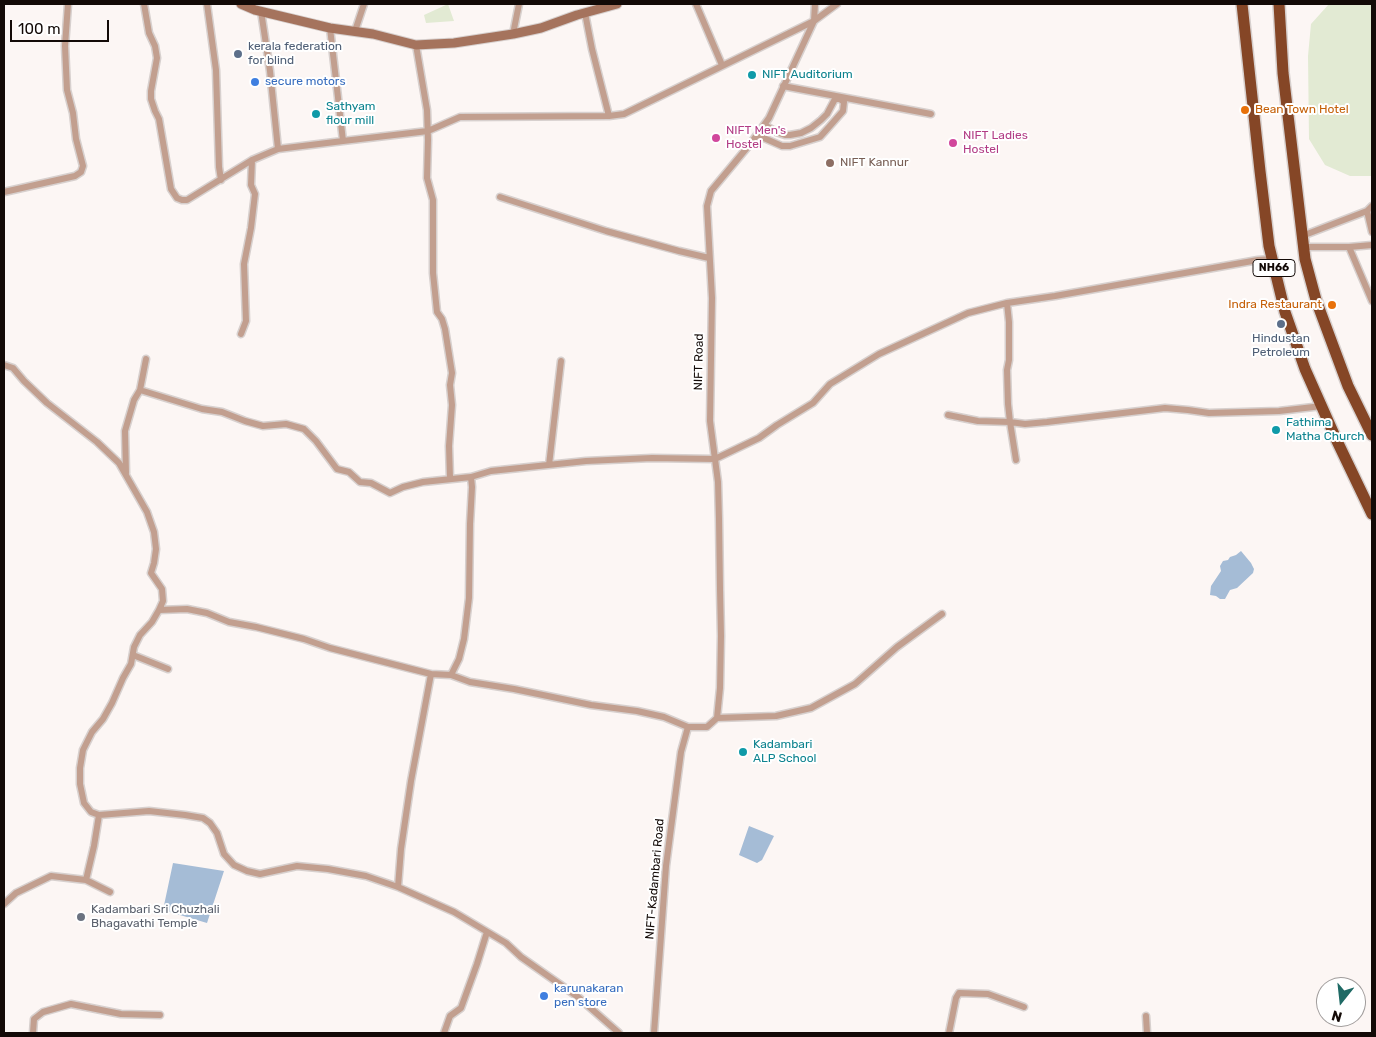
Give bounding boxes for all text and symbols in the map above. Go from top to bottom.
scale bar [12,10,111,42]
text: 100 m [18,20,60,38]
place label: kerala federation for blind [248,40,342,68]
marker: kerala federation for blind [232,48,244,60]
place label: NIFT Auditorium [762,68,853,82]
marker: NIFT Auditorium [746,69,758,81]
place label: secure motors [265,75,346,89]
marker: secure motors [249,76,261,88]
place label: Sathyam flour mill [326,100,376,128]
place label: Bean Town Hotel [1255,103,1349,117]
marker: Bean Town Hotel [1239,104,1251,116]
marker: Sathyam flour mill [310,108,322,120]
place label: NIFT Men's Hostel [726,124,786,152]
place label: NIFT Ladies Hostel [963,129,1028,157]
marker: NIFT Men's Hostel [710,132,722,144]
marker: NIFT Ladies Hostel [947,137,959,149]
place label: NIFT Kannur [840,156,909,170]
marker: NIFT Kannur [824,157,836,169]
road number: NH66 [1253,260,1295,276]
place label: Indra Restaurant [1228,298,1322,312]
marker: Indra Restaurant [1326,299,1338,311]
marker: Hindustan Petroleum [1275,318,1287,330]
place label: Hindustan Petroleum [1252,332,1310,360]
street label: NIFT Road [691,333,707,391]
place label: Fathima Matha Church [1286,416,1365,444]
marker: Fathima Matha Church [1270,424,1282,436]
place label: Kadambari ALP School [753,738,817,766]
marker: Kadambari ALP School [737,746,749,758]
street label: NIFT-Kadambari Road [643,818,667,940]
place label: Kadambari Sri Chuzhali Bhagavathi Temple [91,903,220,931]
marker: Kadambari Sri Chuzhali Bhagavathi Temple [75,911,87,923]
north arrow [1316,977,1366,1027]
place label: karunakaran pen store [554,982,623,1010]
marker: karunakaran pen store [538,990,550,1002]
text: N [1330,1006,1344,1026]

